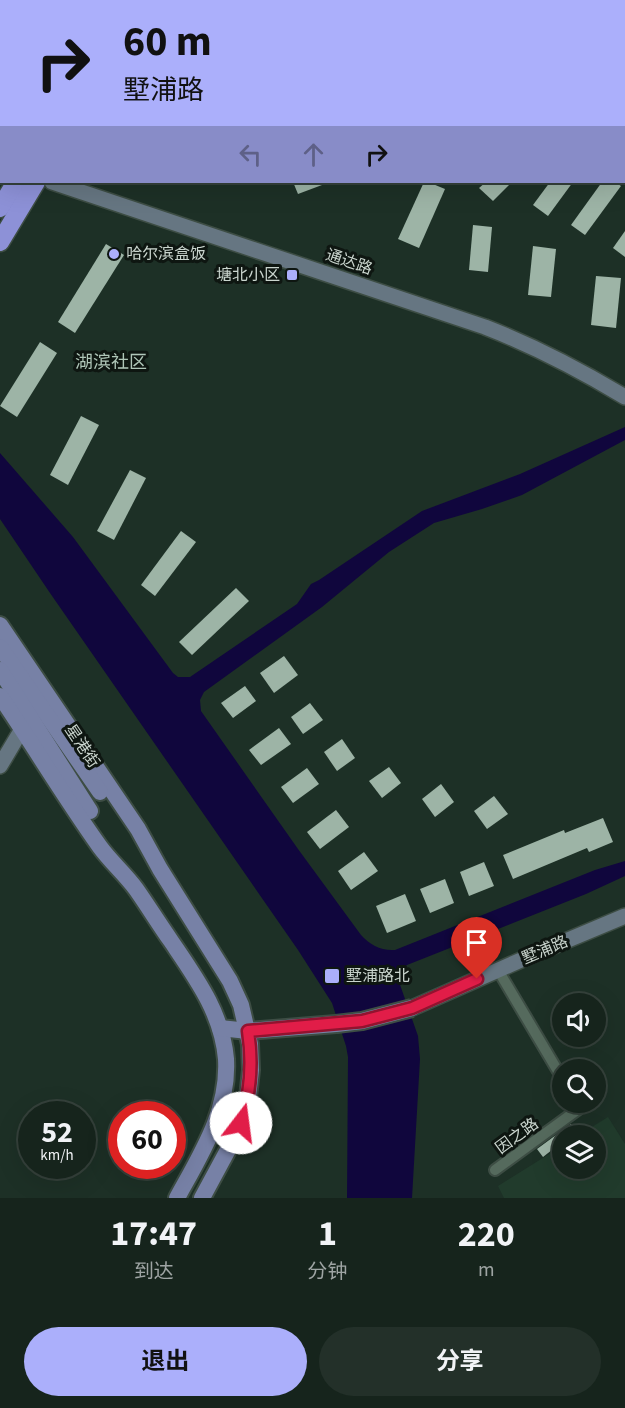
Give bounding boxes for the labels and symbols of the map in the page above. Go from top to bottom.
place label: 哈尔滨盒饭 [126,243,206,265]
street label: 通达路 [323,244,375,280]
marker: 哈尔滨盒饭 [107,247,121,261]
place label: 塘北小区 [216,264,280,286]
marker: 塘北小区 [285,268,299,282]
district label: 湖滨社区 [75,350,147,375]
street label: 星港街 [59,720,105,772]
pin [451,917,502,979]
street label: 墅浦路 [519,930,571,970]
place label: 墅浦路北 [346,965,410,987]
marker: 墅浦路北 [323,967,341,985]
position arrow [209,1091,273,1155]
speed limit sign: 60 [108,1101,186,1179]
street label: 因之路 [491,1113,543,1159]

